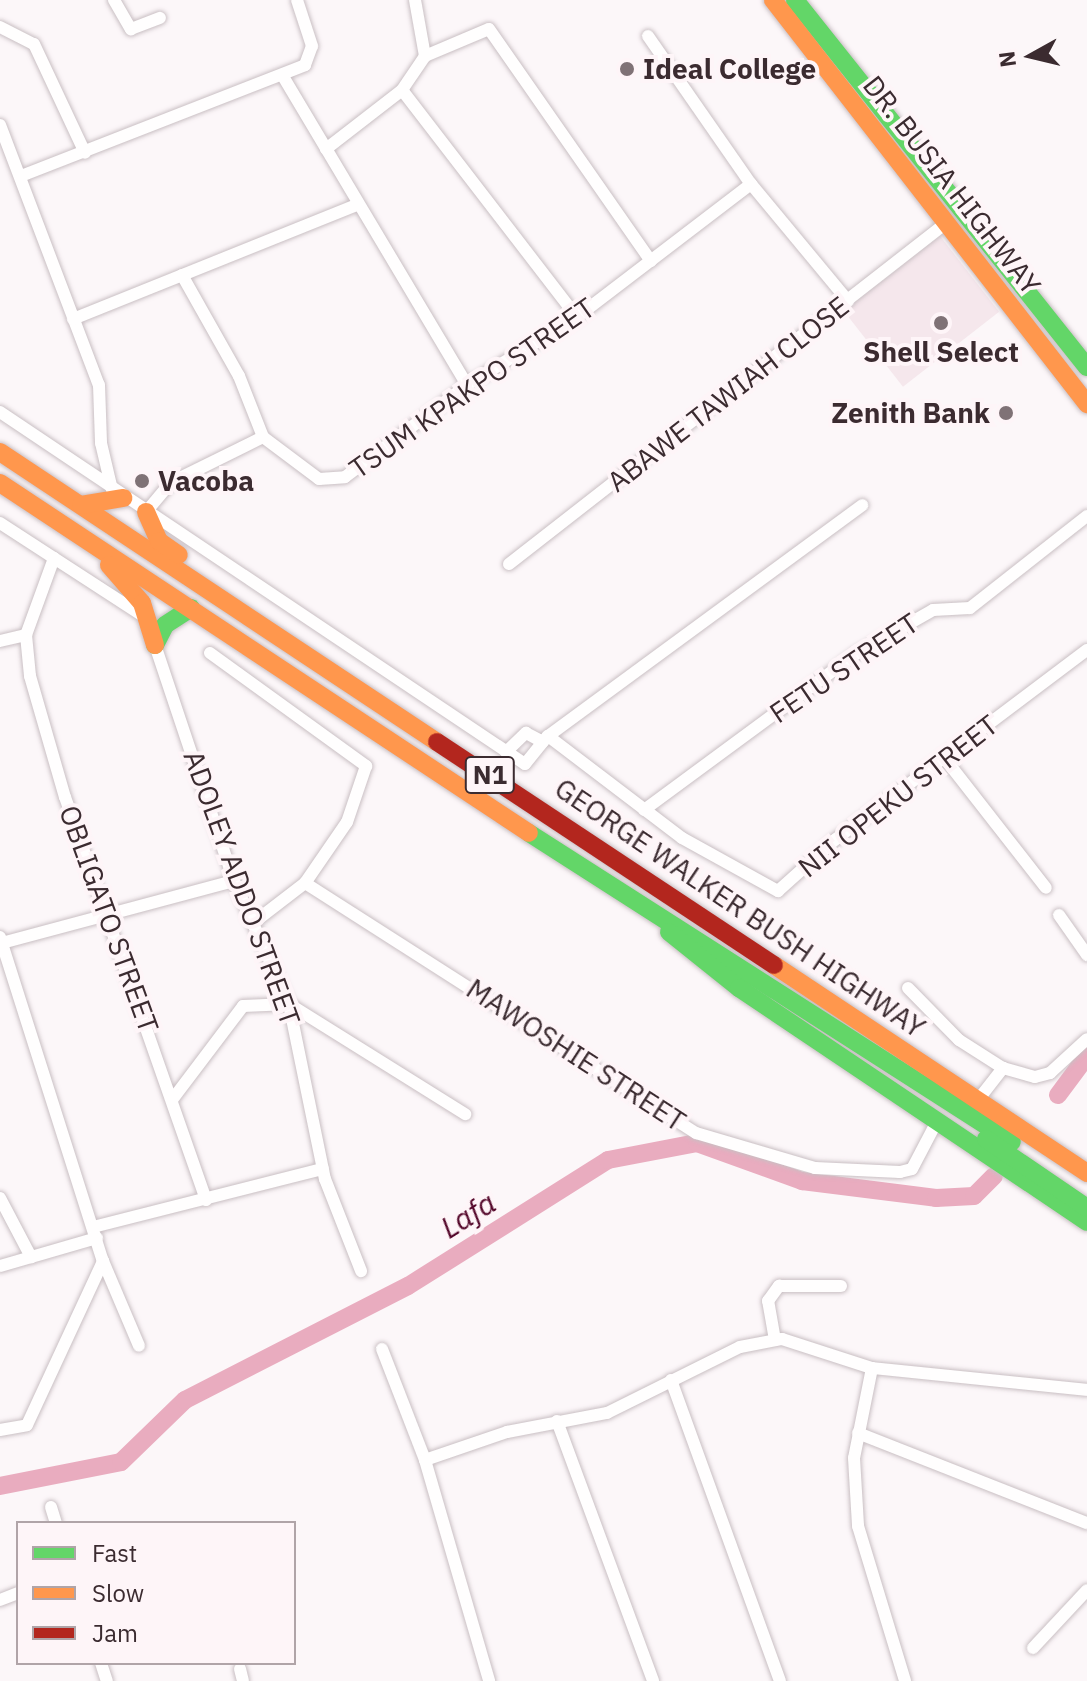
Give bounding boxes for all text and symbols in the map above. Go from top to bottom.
north arrow [991,16,1071,96]
text: N [991,50,1022,69]
place label: Ideal College [643,52,816,86]
marker: Ideal College [618,60,636,78]
street label: DR. BUSIA HIGHWAY [856,69,1048,301]
street label: ABAWE TAWIAH CLOSE [601,289,855,499]
street label: TSUM KPAKPO STREET [343,291,601,485]
marker: Shell Select [932,314,950,332]
place label: Shell Select [863,335,1019,369]
place label: Zenith Bank [831,396,990,430]
marker: Zenith Bank [997,404,1015,422]
place label: Vacoba [158,464,254,498]
marker: Vacoba [133,472,151,490]
street label: FETU STREET [763,606,925,730]
street label: NII OPEKU STREET [792,708,1004,884]
street label: ADOLEY ADDO STREET [177,746,307,1030]
road number: N1 [464,753,516,797]
street label: GEORGE WALKER BUSH HIGHWAY [549,771,931,1045]
street label: OBLIGATO STREET [52,801,166,1037]
street label: MAWOSHIE STREET [460,972,692,1138]
water label: Lafa [434,1184,502,1246]
legend [16,1521,296,1665]
text: Fast [92,1537,137,1569]
text: Slow [92,1577,144,1609]
text: Jam [92,1617,138,1649]

